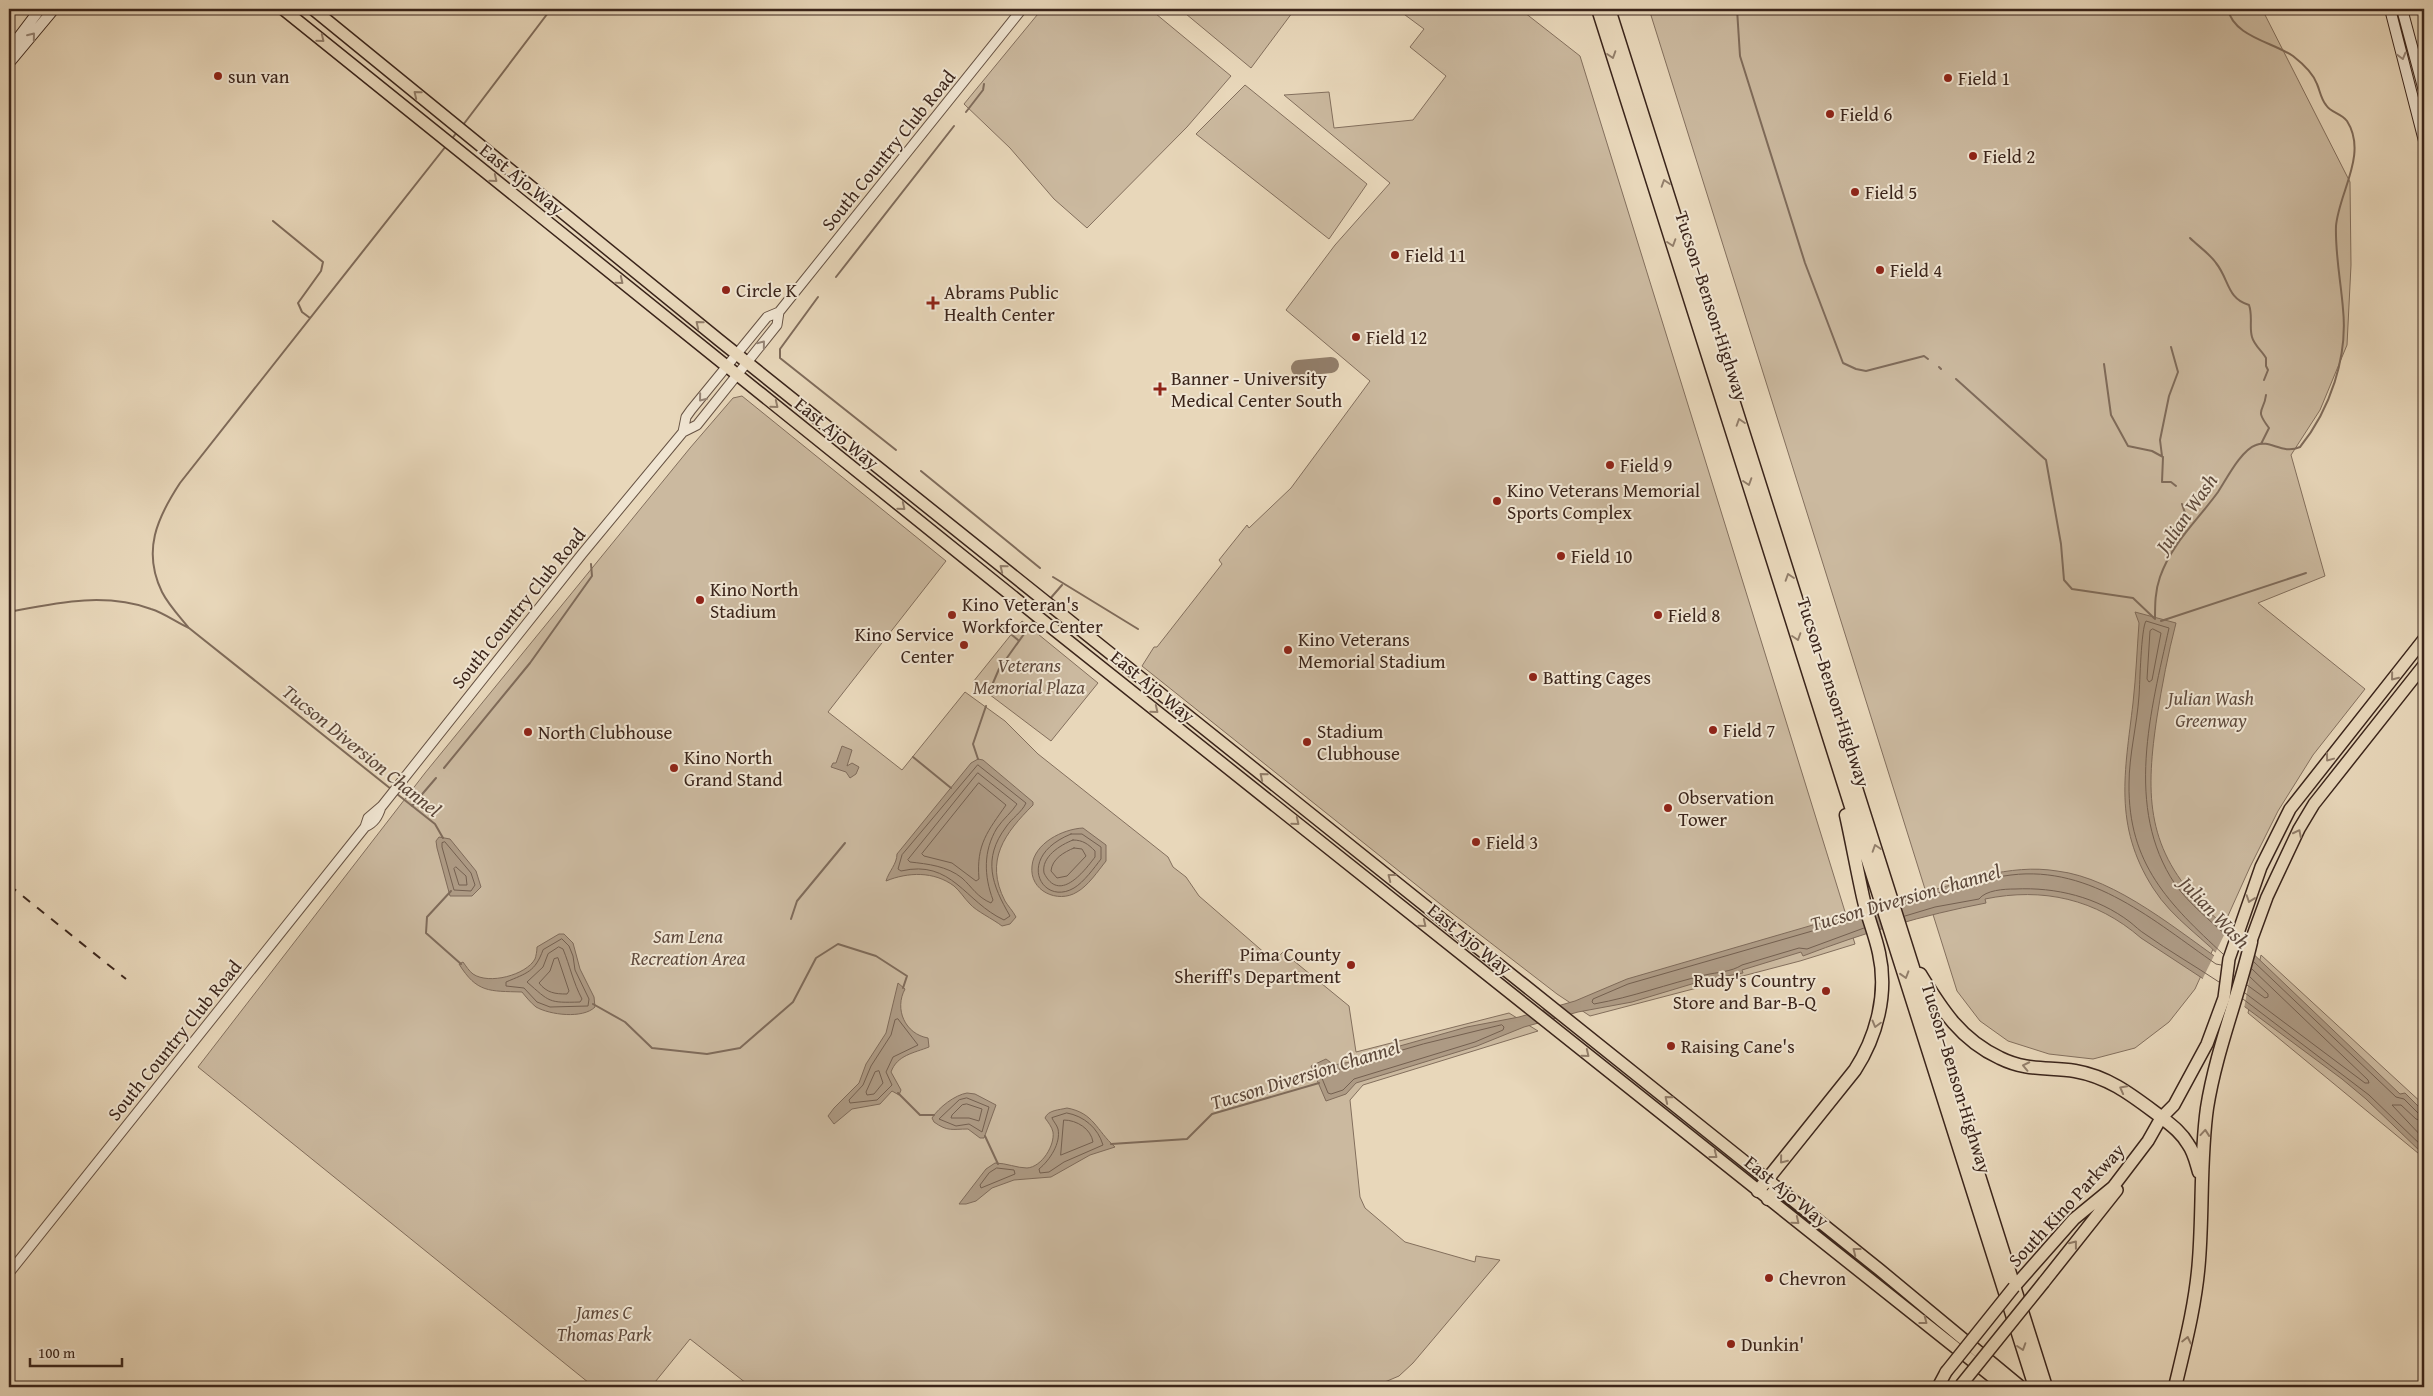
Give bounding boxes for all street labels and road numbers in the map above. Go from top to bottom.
street label: South Country Club Road [814,63,962,236]
street label: East Ajo Way [474,136,571,222]
street label: Tucson–Benson Highway [1668,207,1756,405]
street label: East Ajo Way [789,390,886,476]
street label: South Country Club Road [444,521,592,694]
street label: Tucson–Benson Highway [1790,593,1878,791]
street label: East Ajo Way [1105,643,1202,729]
street label: East Ajo Way [1422,896,1519,982]
street label: South Country Club Road [100,953,248,1126]
street label: Tucson–Benson Highway [1915,979,2000,1177]
street label: South Kino Parkway [2001,1136,2131,1273]
street label: East Ajo Way [1739,1148,1836,1234]

